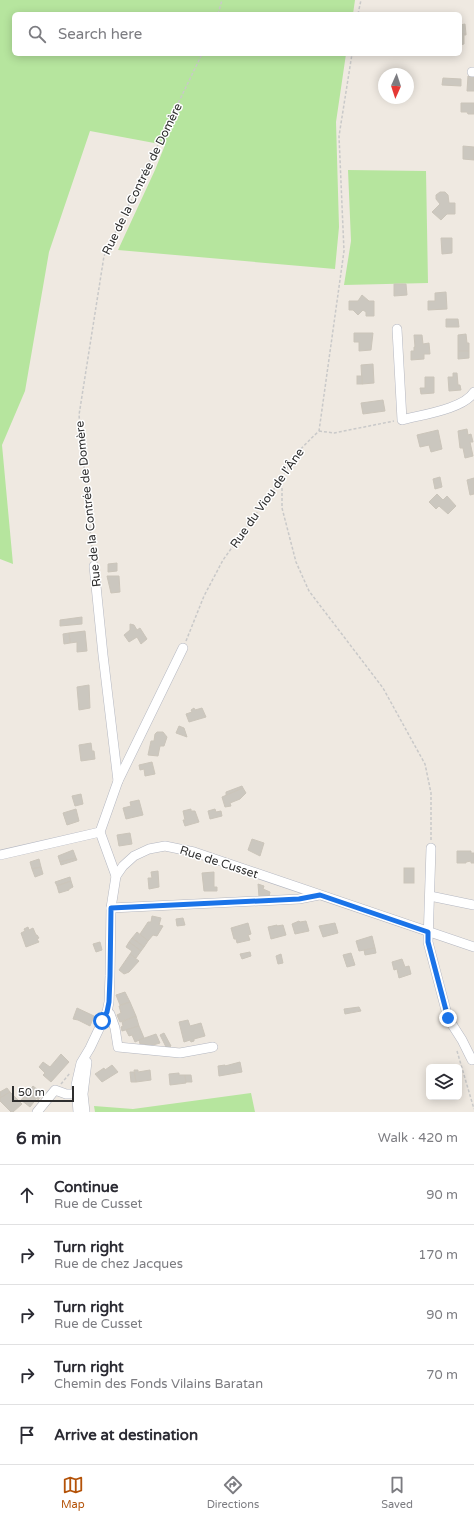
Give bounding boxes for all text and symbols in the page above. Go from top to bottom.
search box [12,12,462,56]
icon: search [26,23,48,45]
text: Search here [58,25,142,43]
north arrow [378,68,414,104]
street label: Rue de la Contrée de Domère [99,101,185,257]
street label: Rue de la Contrée de Domère [72,420,104,588]
street label: Rue du Viou de l'Âne [227,445,307,551]
street label: Rue de Cusset [178,843,260,881]
route end [439,1009,457,1027]
route start [93,1012,111,1030]
map controls [426,1064,462,1100]
button: layers [426,1064,462,1100]
scale bar [12,1084,74,1103]
text: 50 m [18,1086,45,1099]
text: 6 min [16,1128,61,1149]
text: Walk · 420 m [378,1130,458,1146]
text: Continue [54,1178,118,1196]
icon: ahead [16,1184,38,1206]
text: 90 m [426,1187,458,1203]
text: Rue de Cusset [54,1196,142,1212]
text: Turn right [54,1238,124,1256]
icon: right [16,1244,38,1266]
text: 170 m [418,1247,458,1263]
text: Rue de chez Jacques [54,1256,183,1272]
text: Turn right [54,1298,124,1316]
icon: right [16,1304,38,1326]
text: 90 m [426,1307,458,1323]
text: Rue de Cusset [54,1316,142,1332]
text: Turn right [54,1358,124,1376]
icon: right [16,1364,38,1386]
text: 70 m [426,1367,458,1383]
text: Chemin des Fonds Vilains Baratan [54,1376,263,1392]
icon: arrive [16,1424,38,1446]
text: Arrive at destination [54,1426,198,1444]
tab: Map [61,1474,85,1511]
tab: Directions [207,1474,259,1511]
tab: Saved [381,1474,413,1511]

